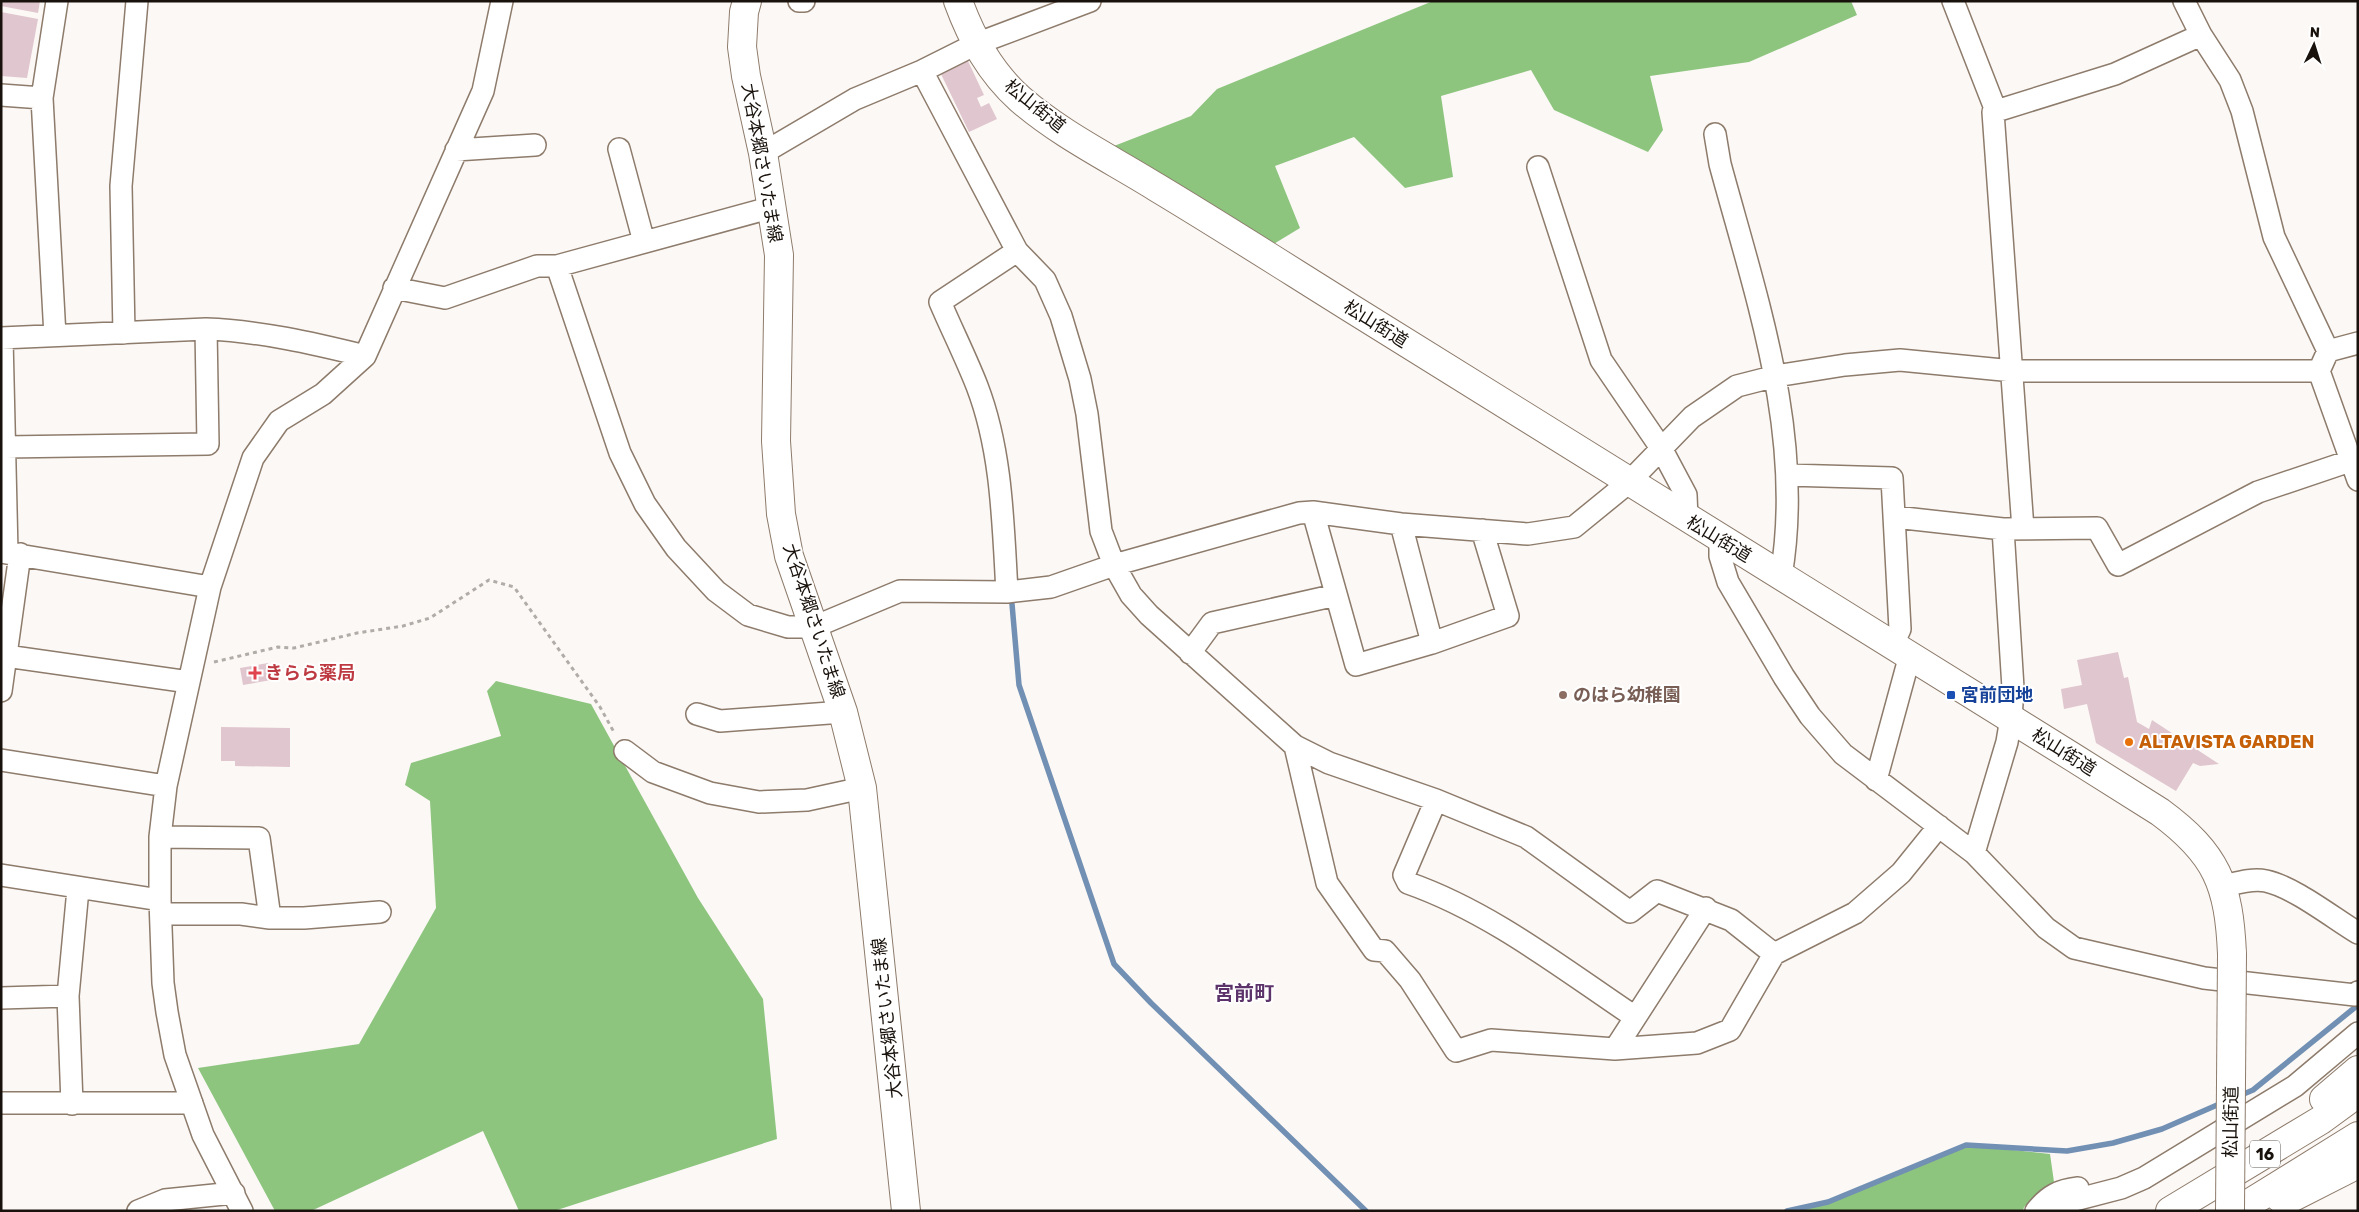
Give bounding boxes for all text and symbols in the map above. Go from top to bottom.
north arrow [2289,20,2339,70]
text: N [2309,24,2320,41]
street label: 松山街道 [1000,75,1070,137]
street label: 大谷本郷さいたま線 [737,82,787,244]
street label: 松山街道 [1340,296,1412,352]
street label: 松山街道 [1682,511,1756,567]
street label: 大谷本郷さいたま線 [779,541,849,701]
place label: きらら薬局 [265,662,355,684]
marker: きらら薬局 [249,667,261,679]
place label: のはら幼稚園 [1573,684,1681,706]
place label: 宮前団地 [1961,684,2033,706]
marker: のはら幼稚園 [1557,689,1569,701]
marker: 宮前団地 [1945,689,1957,701]
street label: 松山街道 [2028,724,2100,780]
place label: ALTAVISTA GARDEN [2139,731,2314,753]
marker: ALTAVISTA GARDEN [2123,736,2135,748]
street label: 大谷本郷さいたま線 [868,937,906,1099]
district label: 宮前町 [1214,981,1274,1005]
street label: 松山街道 [2219,1086,2243,1158]
road number: 16 [2250,1140,2280,1168]

